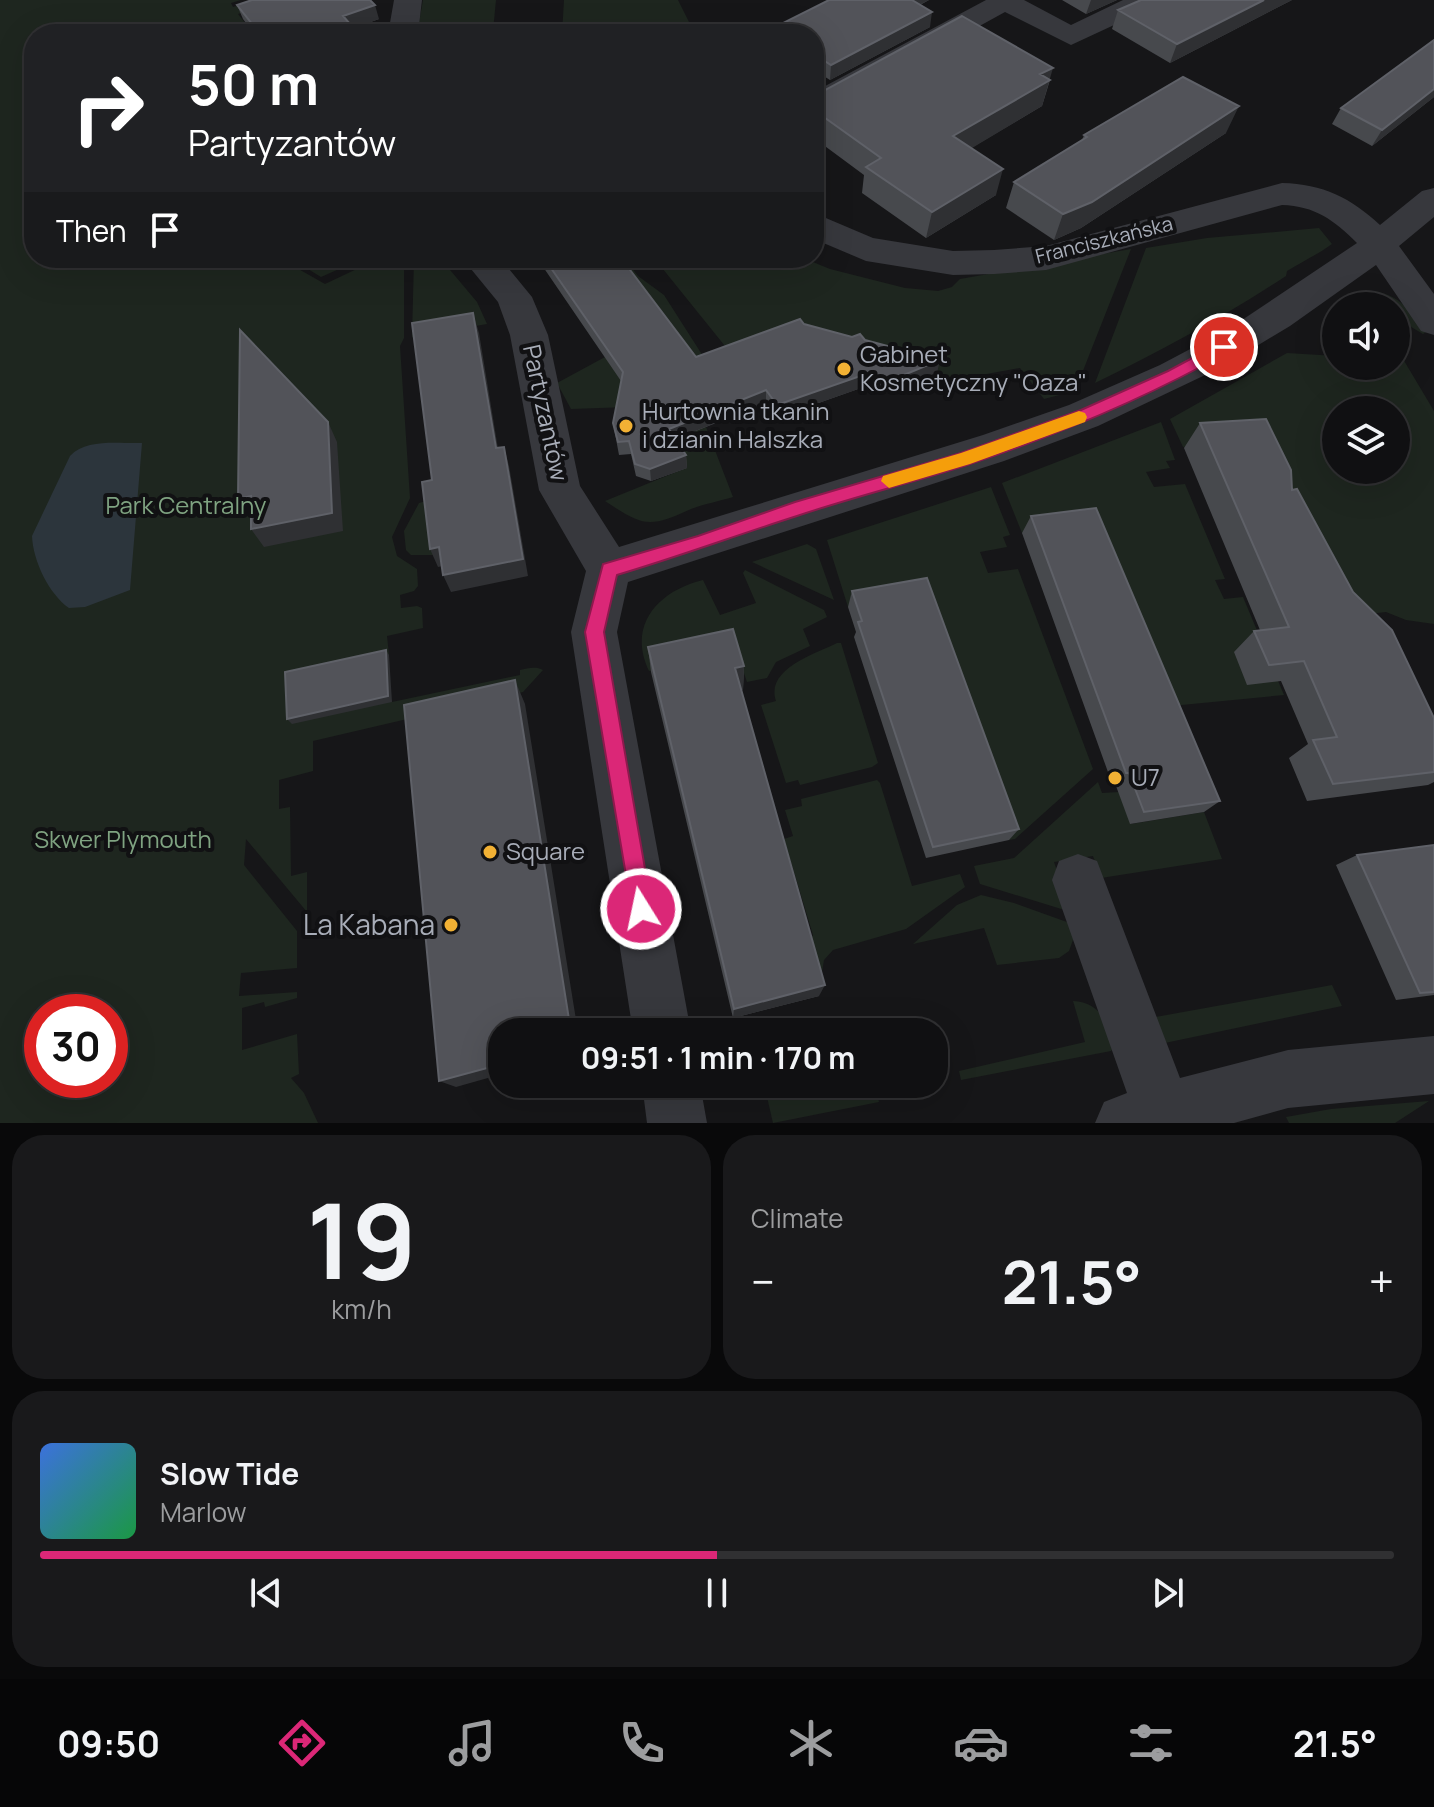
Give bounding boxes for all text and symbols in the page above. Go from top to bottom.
text: 50 m [188,45,319,122]
icon: right [56,56,160,160]
text: Partyzantów [188,118,396,167]
icon: arrive [143,208,187,252]
street label: Franciszkańska [1032,209,1175,270]
text: Then [56,210,127,251]
map controls [1322,292,1410,484]
button: sound [1322,292,1410,380]
pin [1190,313,1258,381]
icon: arrive [1202,325,1246,369]
place label: Gabinet Kosmetyczny "Oaza" [860,337,1087,398]
street label: Partyzantów [516,341,577,484]
marker: Gabinet Kosmetyczny "Oaza" [835,360,853,378]
place label: Hurtownia tkanin i dzianin Halszka [642,394,830,455]
button: layers [1322,396,1410,484]
marker: Hurtownia tkanin i dzianin Halszka [617,417,635,435]
park label: Park Centralny [106,488,267,521]
place label: U7 [1131,760,1160,793]
marker: U7 [1106,769,1124,787]
park label: Skwer Plymouth [34,822,212,855]
place label: Square [506,834,585,867]
marker: Square [481,843,499,861]
position arrow [599,867,683,951]
place label: La Kabana [303,905,435,943]
marker: La Kabana [442,916,460,934]
speed limit sign: 30 [24,994,128,1098]
text: 09:51 · 1 min · 170 m [581,1037,855,1078]
text: 19 [306,1168,417,1310]
text: Climate [751,1200,843,1236]
text: 21.5° [1002,1240,1142,1322]
text: − [751,1251,775,1311]
text: + [1369,1251,1394,1311]
text: km/h [331,1291,392,1327]
text: Slow Tide [160,1453,299,1494]
text: Marlow [160,1494,247,1530]
icon: previous [244,1571,288,1615]
icon: pause [695,1571,739,1615]
icon: next [1146,1571,1190,1615]
icon: directions [274,1715,330,1771]
icon: music [444,1715,500,1771]
icon: phone [614,1715,670,1771]
icon: climate [783,1715,839,1771]
icon: car [953,1715,1009,1771]
icon: filters [1123,1715,1179,1771]
text: 09:50 [57,1719,160,1768]
text: 21.5° [1293,1719,1377,1768]

